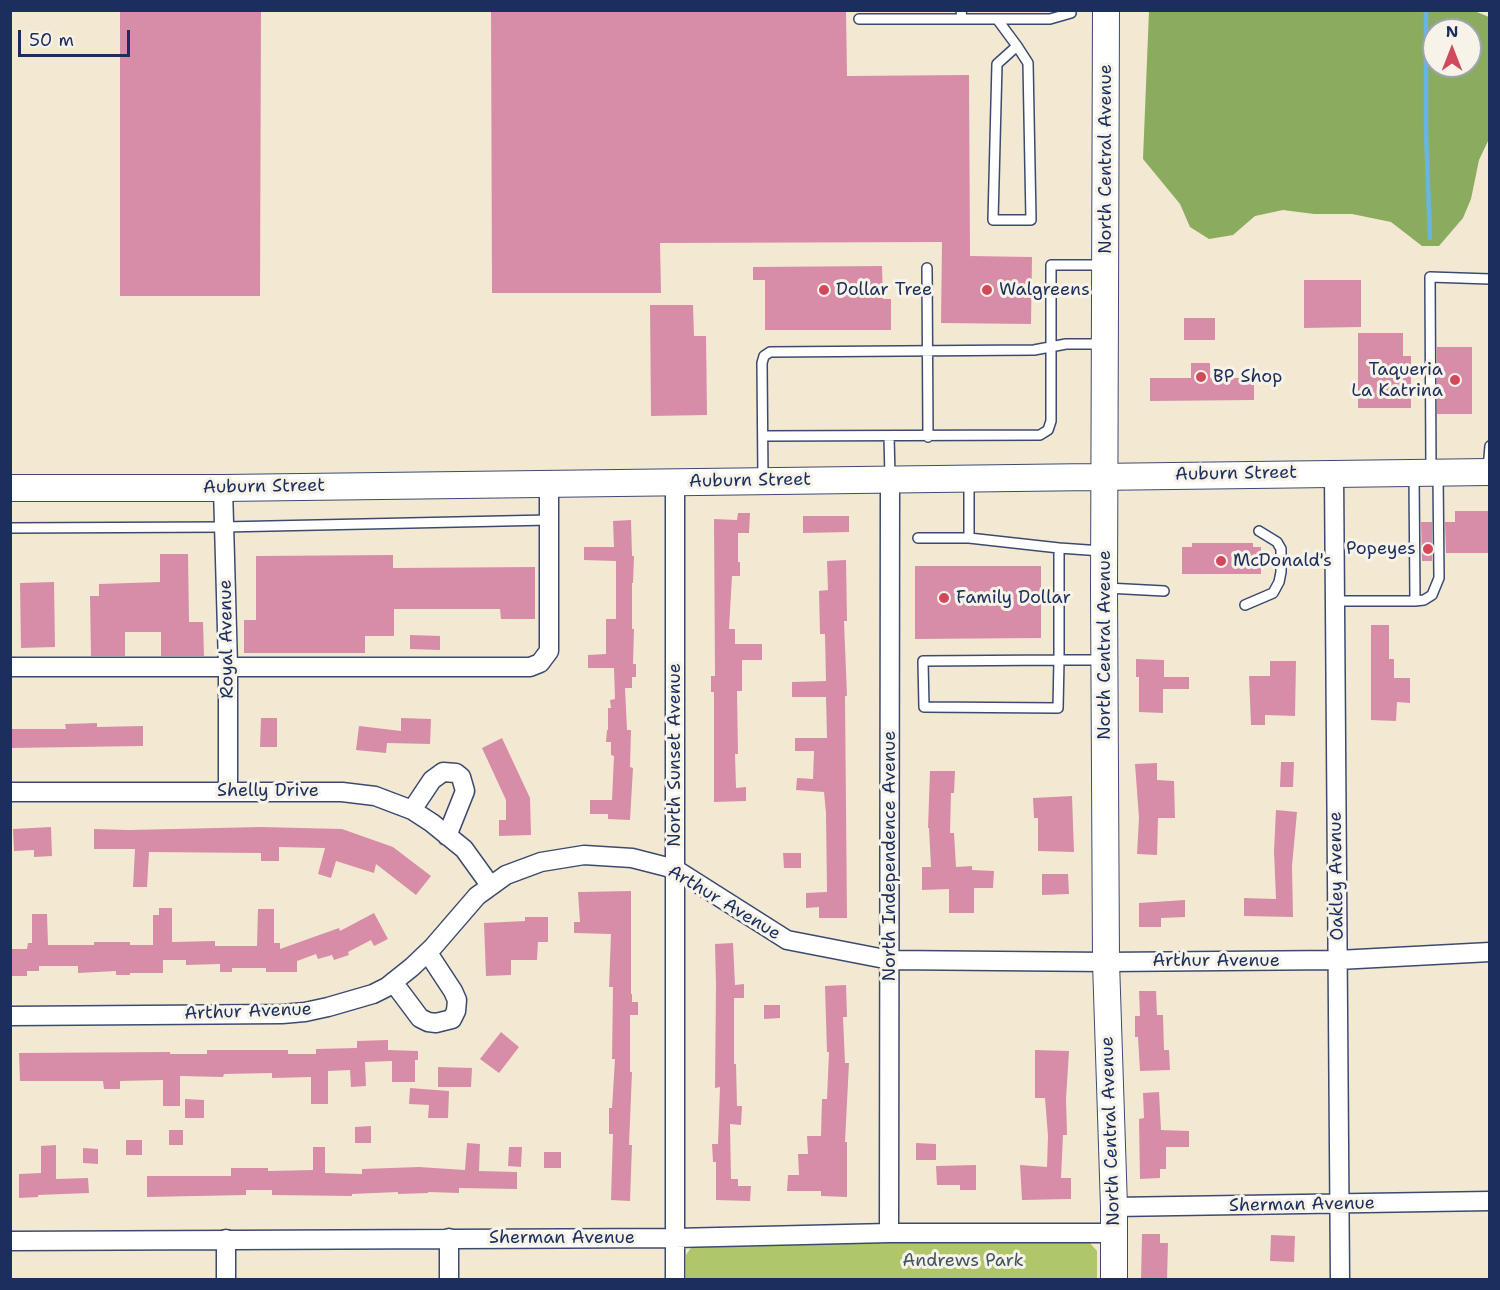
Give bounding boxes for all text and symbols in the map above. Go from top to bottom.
scale bar [21,18,134,56]
north arrow [1422,18,1482,78]
text: N [1446,21,1458,42]
text: 50 m [29,28,74,52]
street label: North Central Avenue [1095,64,1117,254]
place label: Dollar Tree [836,279,932,301]
place label: Walgreens [999,279,1090,301]
marker: Dollar Tree [817,283,831,297]
marker: Walgreens [980,283,994,297]
place label: Taqueria La Katrina [1351,359,1443,401]
place label: BP Shop [1213,366,1282,388]
marker: BP Shop [1194,370,1208,384]
marker: Taqueria La Katrina [1448,373,1462,387]
street label: Auburn Street [1175,462,1297,486]
street label: Auburn Street [689,469,811,493]
street label: Auburn Street [203,475,325,499]
place label: Popeyes [1346,538,1416,560]
marker: Popeyes [1421,542,1435,556]
street label: North Central Avenue [1094,550,1116,740]
place label: McDonald's [1233,550,1332,572]
marker: McDonald's [1214,554,1228,568]
street label: Royal Avenue [215,579,239,699]
place label: Family Dollar [956,587,1071,609]
marker: Family Dollar [937,591,951,605]
street label: North Sunset Avenue [664,663,686,847]
street label: North Independence Avenue [879,731,901,981]
street label: Shelly Drive [217,780,319,802]
street label: Oakley Avenue [1325,811,1349,941]
street label: Arthur Avenue [664,861,784,945]
street label: Arthur Avenue [1152,950,1280,972]
street label: Arthur Avenue [184,999,312,1025]
street label: North Central Avenue [1097,1036,1125,1226]
street label: Sherman Avenue [1229,1193,1375,1217]
street label: Sherman Avenue [489,1227,635,1249]
park label: Andrews Park [902,1250,1024,1272]

